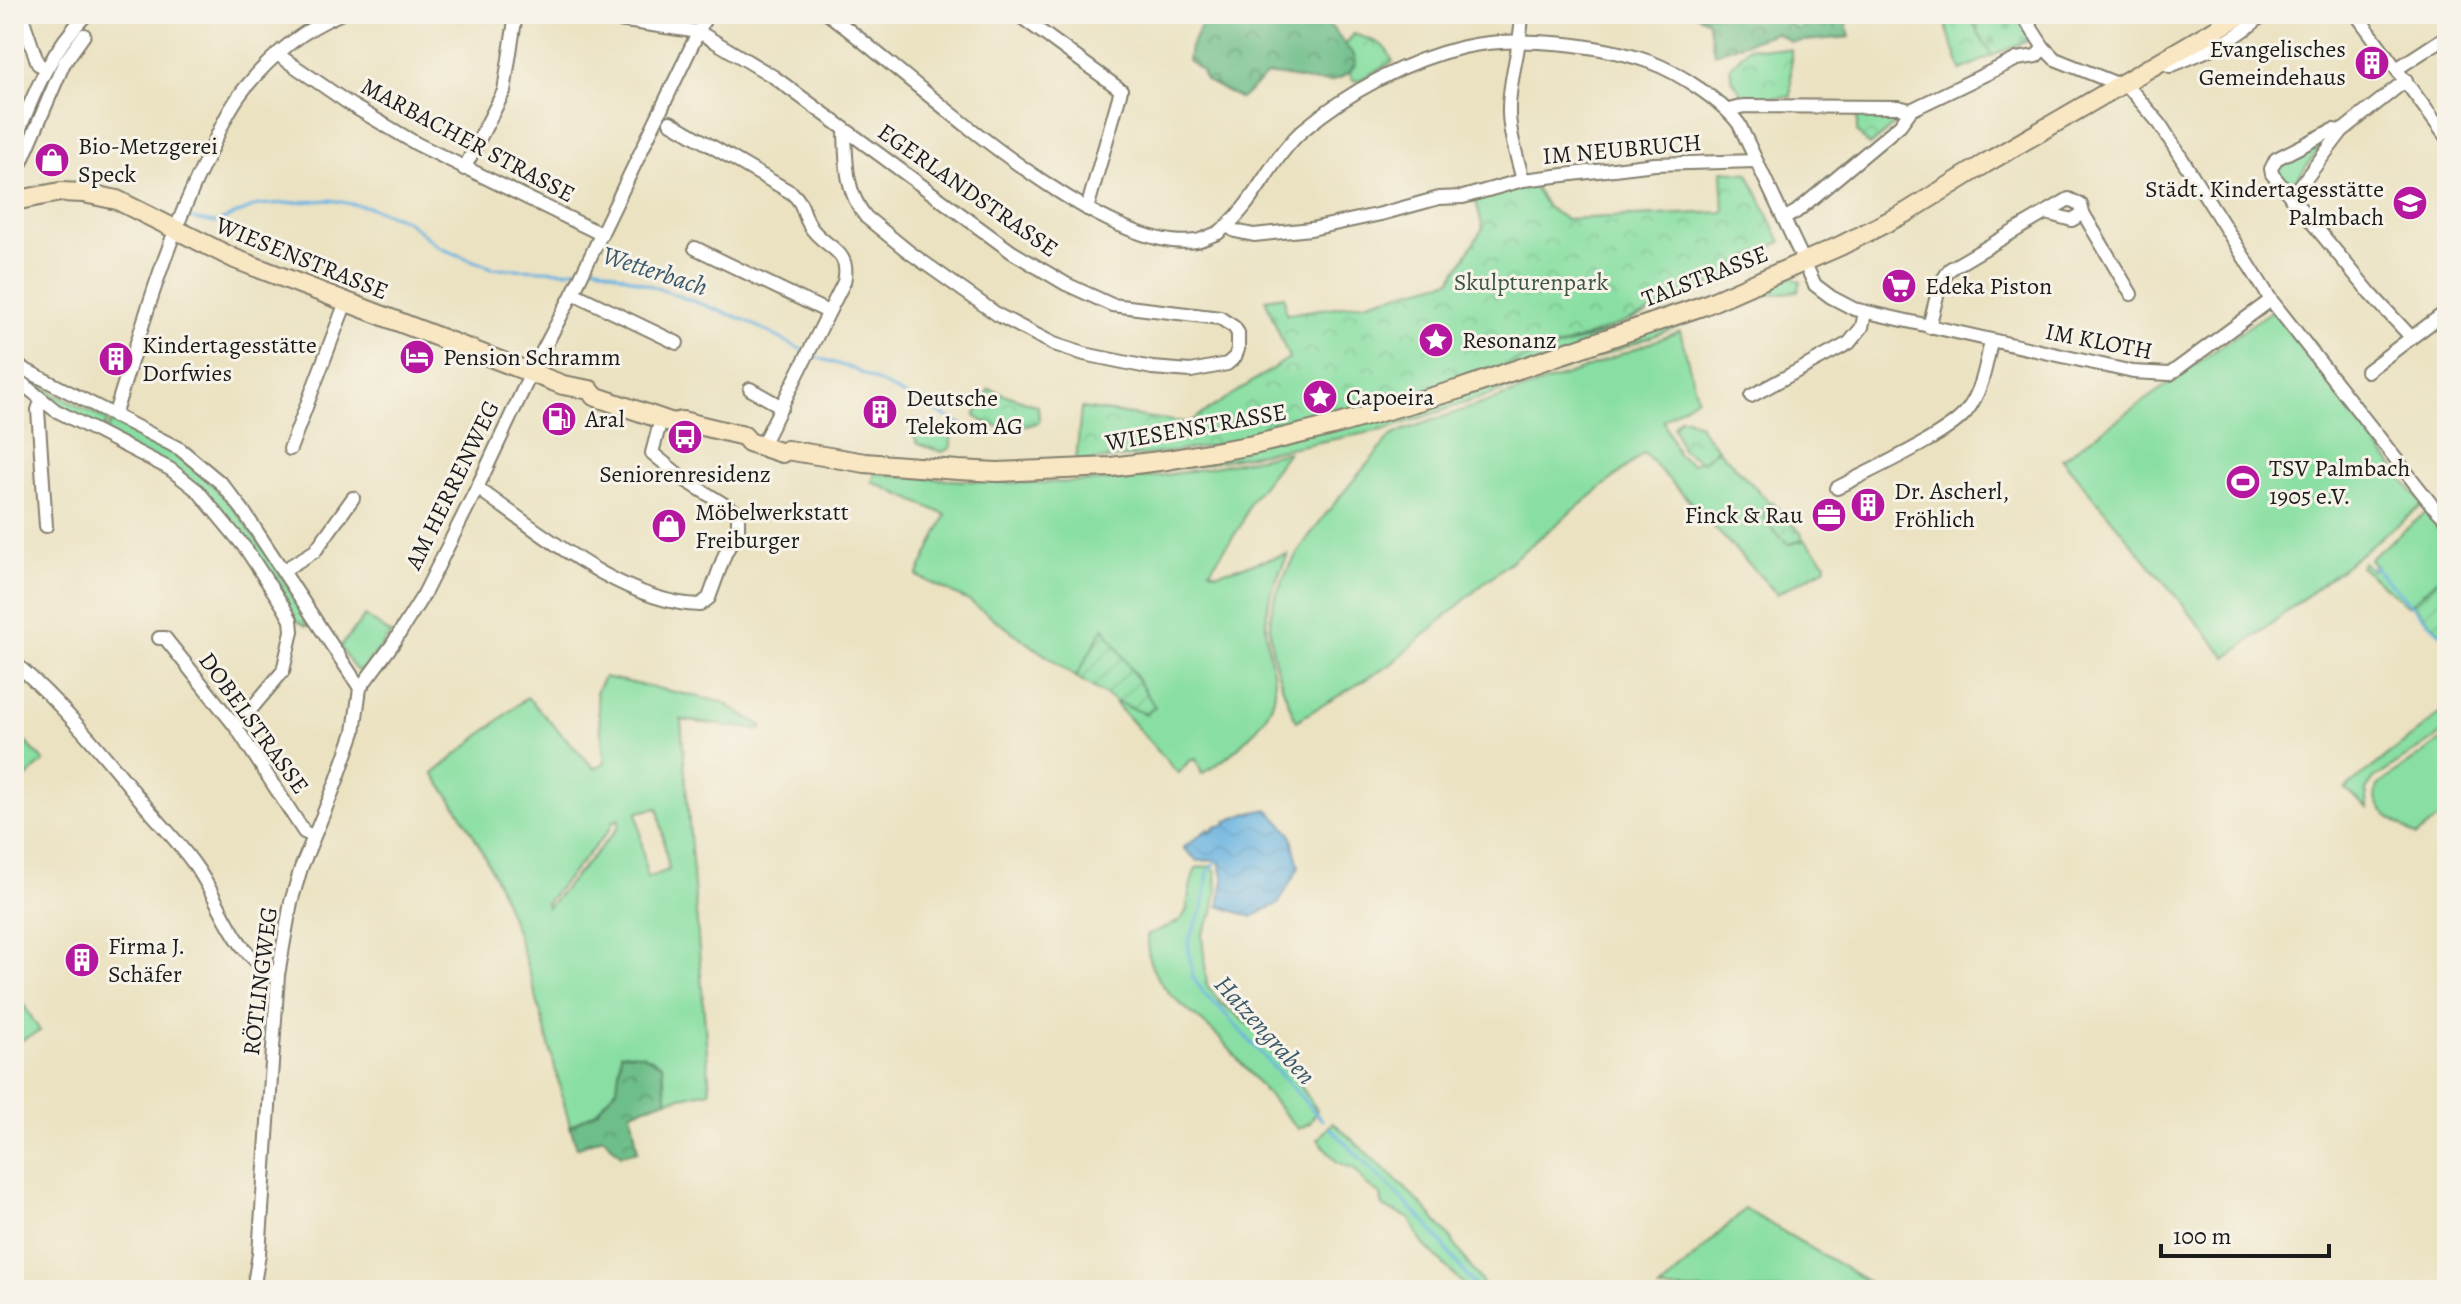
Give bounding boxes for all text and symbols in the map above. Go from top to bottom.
place label: Evangelisches Gemeindehaus [2199,33,2346,93]
building icon: Evangelisches Gemeindehaus [2353,44,2391,82]
street label: MARBACHER STRASSE [355,70,581,210]
street label: EGERLANDSTRASSE [871,116,1065,264]
street label: IM NEUBRUCH [1541,126,1703,172]
place label: Bio-Metzgerei Speck [78,130,218,190]
shop icon: Bio-Metzgerei Speck [33,141,71,179]
place label: Städt. Kindertagesstätte Palmbach [2145,173,2384,233]
school or university icon: Städt. Kindertagesstätte Palmbach [2391,184,2429,222]
street label: WIESENSTRASSE [210,208,393,307]
street label: TALSTRASSE [1637,237,1773,315]
water label: Wetterbach [598,238,712,304]
park label: Skulpturenpark [1454,266,1608,298]
supermarket icon: Edeka Piston [1880,267,1918,305]
place label: Edeka Piston [1925,270,2052,302]
street label: IM KLOTH [2043,315,2155,367]
place icon: Resonanz [1417,321,1455,359]
place label: Resonanz [1462,324,1557,356]
place label: Kindertagesstätte Dorfwies [142,329,317,389]
hotel icon: Pension Schramm [398,338,436,376]
building icon: Kindertagesstätte Dorfwies [97,340,135,378]
place label: Pension Schramm [443,341,621,373]
place icon: Capoeira [1301,378,1339,416]
place label: Capoeira [1346,381,1435,413]
place label: Deutsche Telekom AG [906,382,1023,442]
building icon: Deutsche Telekom AG [861,393,899,431]
street label: AM HERRENWEG [397,395,507,576]
street label: WIESENSTRASSE [1102,395,1289,459]
fuel station icon: Aral [540,400,578,438]
place label: Aral [584,403,625,435]
bus stop icon: Seniorenresidenz [666,418,704,456]
place label: TSV Palmbach 1905 e.V. [2269,452,2411,512]
place label: Seniorenresidenz [599,458,771,490]
sports icon: TSV Palmbach 1905 e.V. [2224,463,2262,501]
place label: Dr. Ascherl, Fröhlich [1894,475,2009,535]
building icon: Dr. Ascherl, Fröhlich [1849,486,1887,524]
place label: Möbelwerkstatt Freiburger [695,496,849,556]
office icon: Finck & Rau [1810,496,1848,534]
place label: Finck & Rau [1685,499,1803,531]
shop icon: Möbelwerkstatt Freiburger [650,507,688,545]
street label: DOBELSTRASSE [192,646,316,800]
street label: RÖTLINGWEG [235,905,285,1057]
place label: Firma J. Schäfer [108,930,185,990]
building icon: Firma J. Schäfer [63,941,101,979]
water label: Hatzengraben [1206,968,1324,1092]
scale bar [2161,1208,2329,1258]
text: 100 m [2173,1220,2232,1252]

